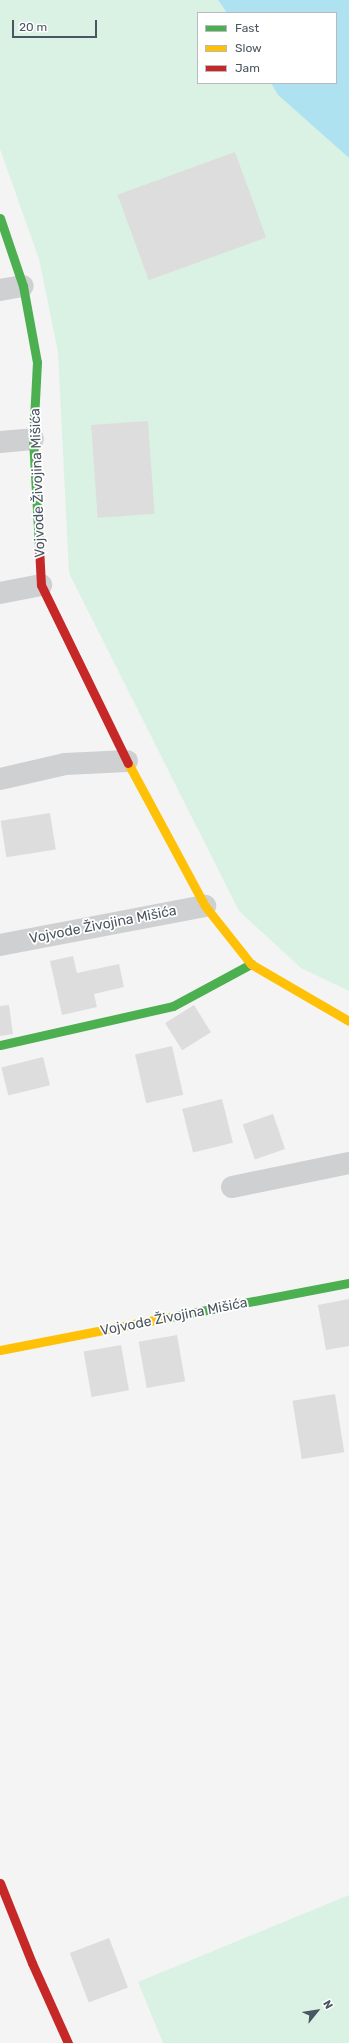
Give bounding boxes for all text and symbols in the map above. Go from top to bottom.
scale bar [14,12,99,38]
legend [197,12,337,84]
text: 20 m [19,20,47,34]
text: Fast [235,21,259,35]
text: Slow [235,41,262,55]
text: Jam [235,61,260,75]
street label: Vojvode Živojina Mišića [27,408,49,558]
street label: Vojvode Živojina Mišića [28,902,178,948]
street label: Vojvode Živojina Mišića [99,1294,249,1340]
north arrow [297,1991,337,2031]
text: N [320,1998,335,2011]

